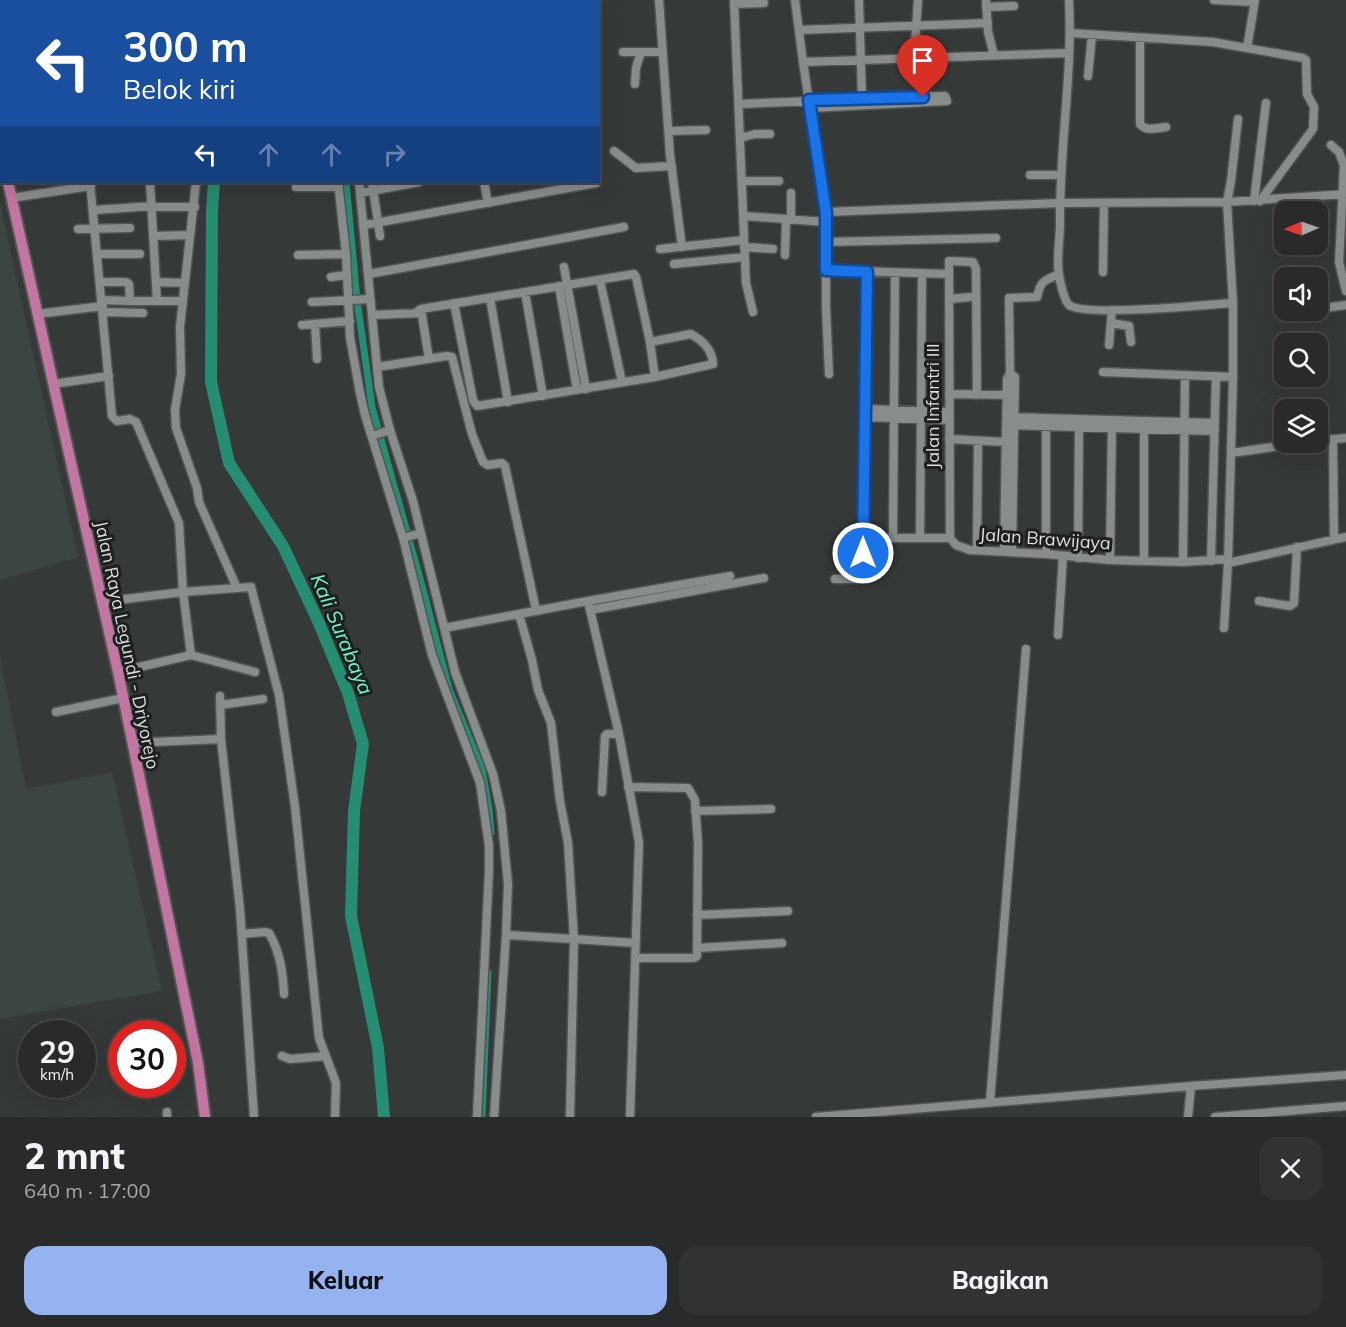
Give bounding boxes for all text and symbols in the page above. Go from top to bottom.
text: 300 m [123,20,248,73]
icon: left [24,24,102,102]
pin [897,35,948,97]
icon: arrive [906,44,939,77]
text: Belok kiri [123,72,235,106]
icon: left [189,138,222,171]
icon: ahead [252,138,285,171]
icon: ahead [315,138,348,171]
icon: right [378,138,411,171]
north arrow [1274,201,1328,255]
map controls [1274,201,1328,453]
button: sound [1274,267,1328,321]
button: search [1274,333,1328,387]
street label: Jalan Infantri III [921,343,944,469]
button: layers [1274,399,1328,453]
street label: Jalan Raya Legundi - Driyorejo [90,519,165,771]
position arrow [831,521,895,585]
street label: Jalan Brawijaya [979,522,1111,555]
water label: Kali Surabaya [306,570,379,698]
speed limit sign: 30 [108,1020,186,1098]
text: 29 [39,1033,75,1071]
text: km/h [40,1065,74,1084]
text: 2 mnt [24,1133,125,1178]
button: close [1259,1137,1322,1200]
text: 640 m · 17:00 [24,1178,150,1203]
button: Keluar [24,1246,667,1315]
button: Bagikan [679,1246,1322,1315]

